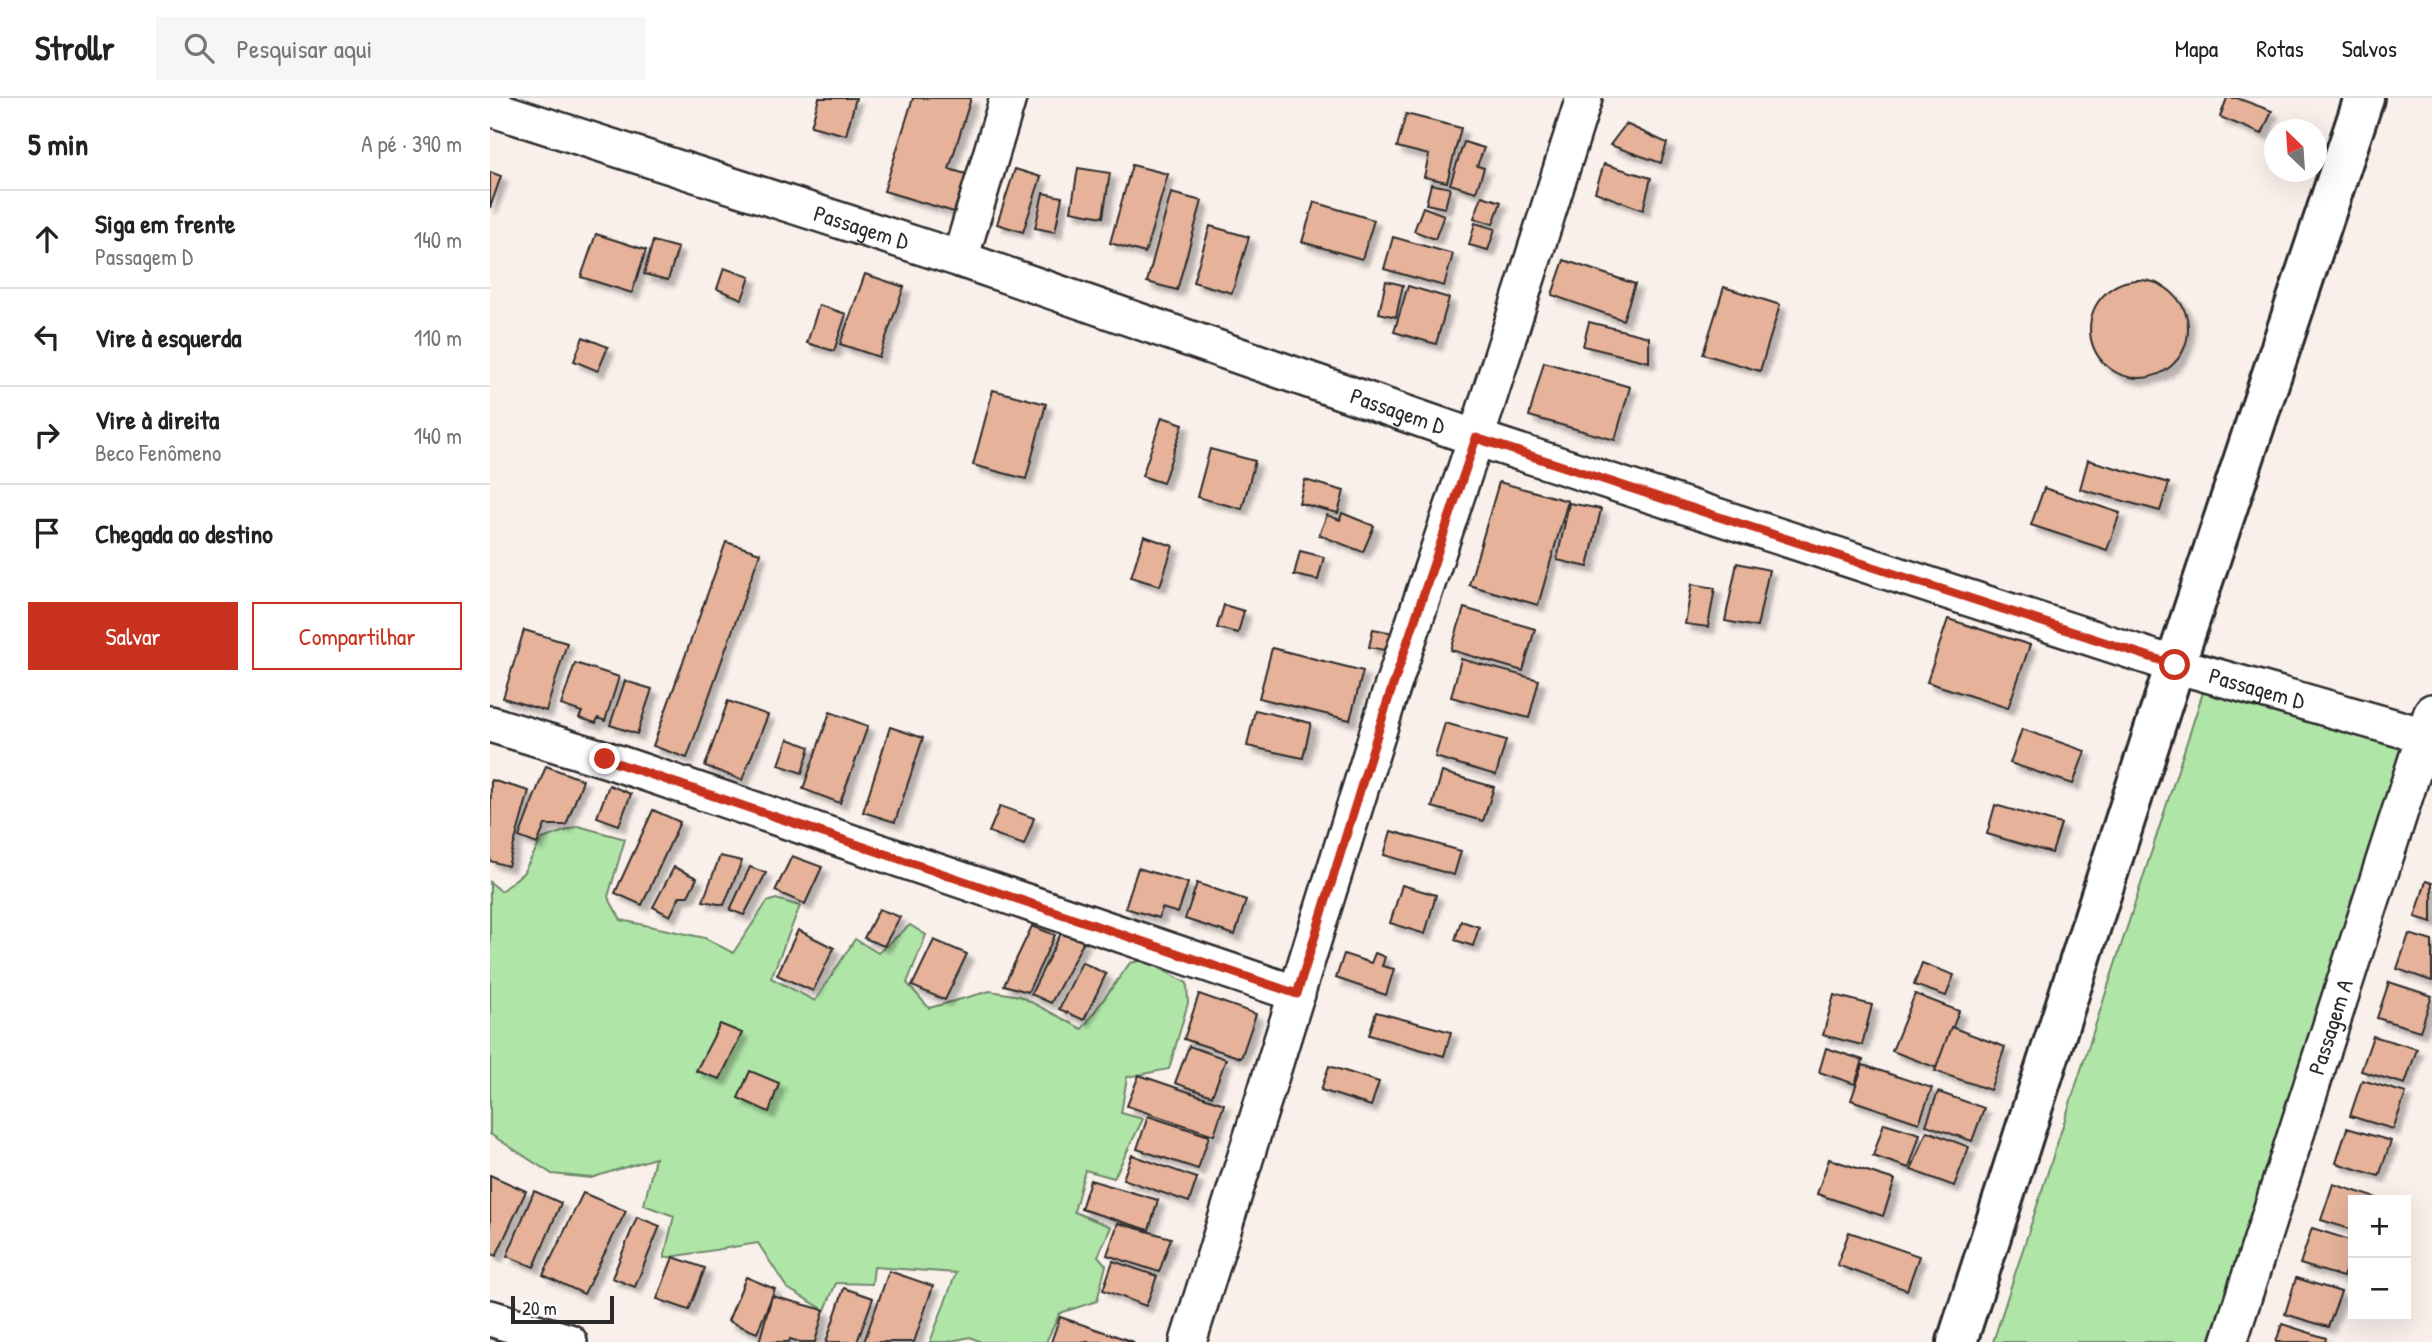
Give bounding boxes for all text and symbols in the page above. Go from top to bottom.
search box [156,17,646,80]
text: Strollr [35,26,114,70]
icon: search [180,29,218,67]
text: Pesquisar aqui [236,31,372,66]
text: Mapa [2175,32,2218,64]
text: Rotas [2256,32,2304,64]
text: Salvos [2342,32,2397,64]
north arrow [2264,119,2327,182]
text: 5 min [28,124,88,164]
text: A pé · 390 m [361,128,462,159]
street label: Passagem D [810,197,913,257]
text: Siga em frente [95,206,235,241]
icon: ahead [28,220,66,258]
text: 140 m [414,224,462,255]
text: Passagem D [95,241,193,272]
icon: left [28,318,66,356]
text: Vire à esquerda [95,320,241,355]
text: 110 m [414,322,462,353]
street label: Passagem D [1346,380,1449,441]
text: Vire à direita [95,402,219,437]
icon: right [28,416,66,454]
text: 140 m [414,420,462,451]
text: Beco Fenômeno [95,437,221,468]
icon: arrive [28,514,66,552]
text: Chegada ao destino [95,516,273,551]
button: Salvar [28,602,238,670]
button: Compartilhar [252,602,462,670]
route start [2159,649,2190,680]
street label: Passagem D [2206,659,2309,716]
route end [589,743,620,774]
street label: Passagem A [2300,975,2360,1078]
map controls [2348,1195,2411,1321]
button: + [2348,1195,2411,1258]
button: − [2348,1258,2411,1321]
scale bar [511,1293,614,1325]
text: 20 m [522,1295,557,1321]

